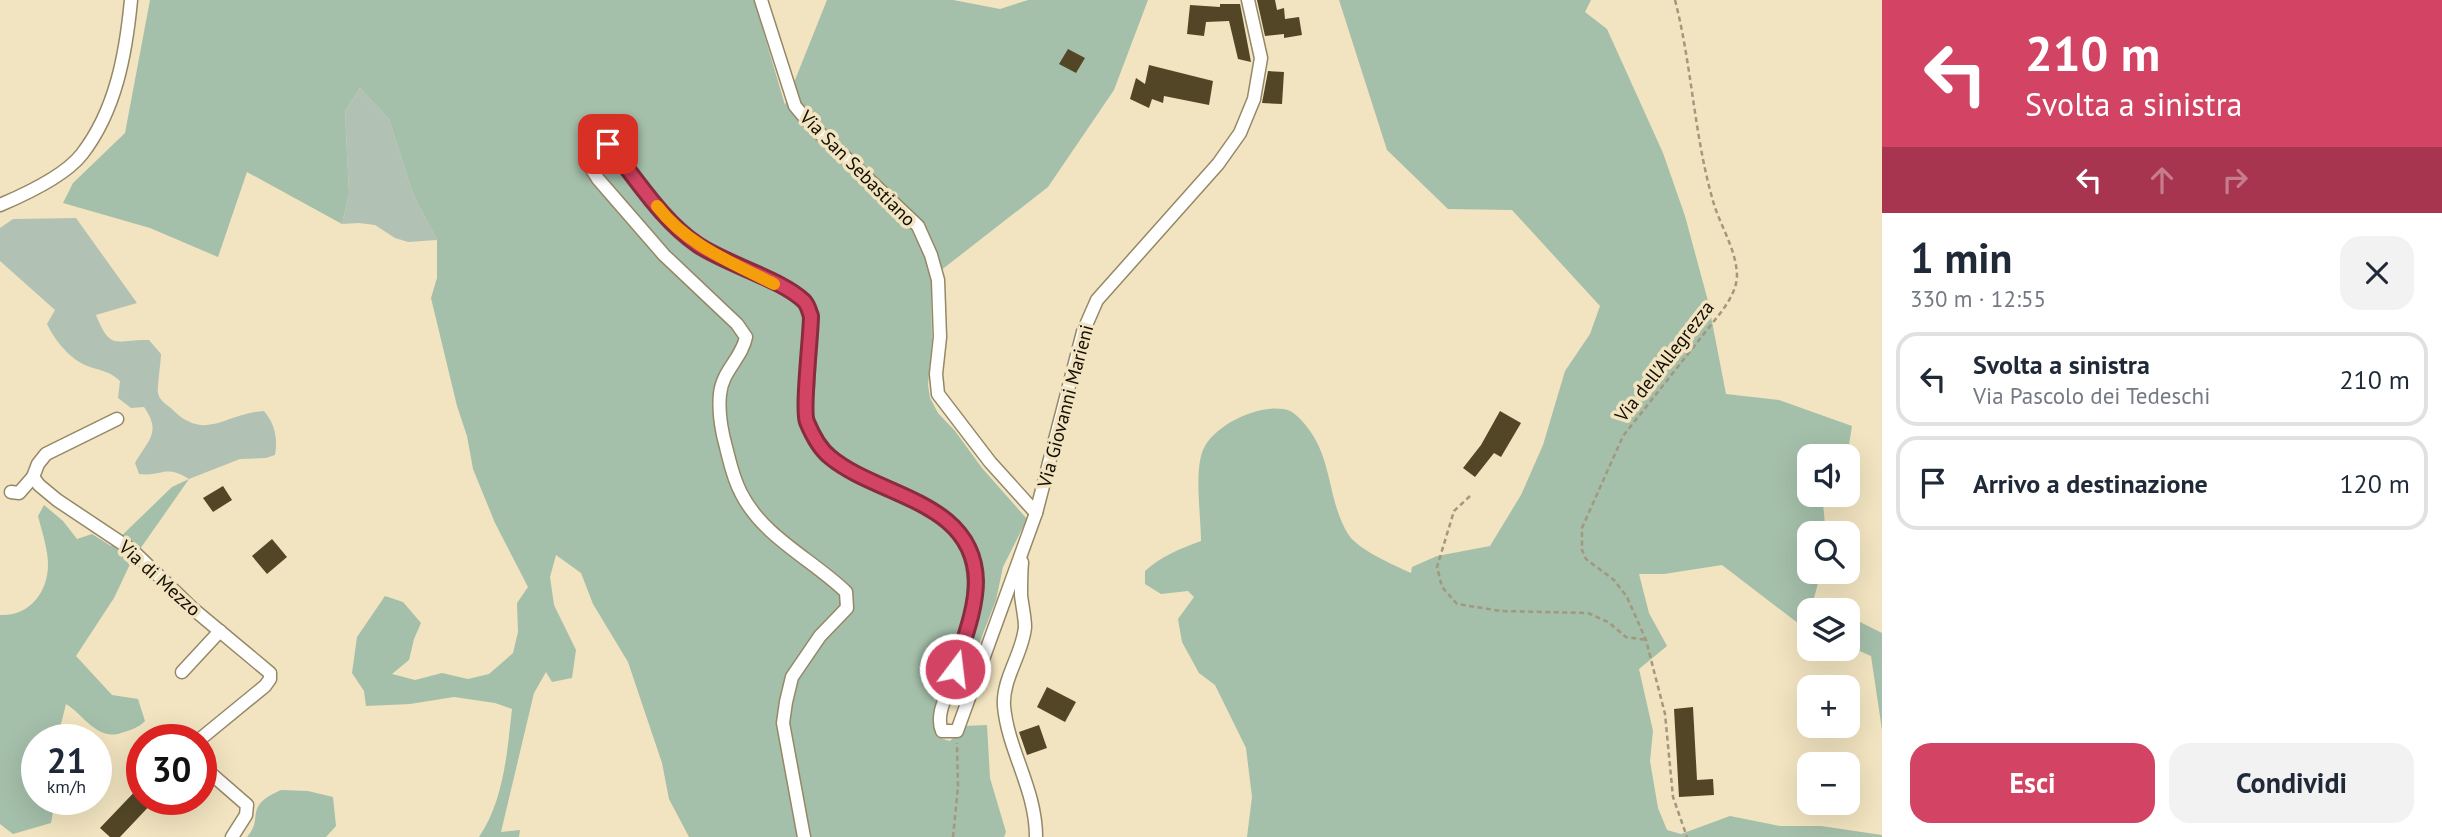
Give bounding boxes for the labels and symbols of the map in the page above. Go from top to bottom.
street label: Via San Sebastiano [794,104,921,231]
pin [578,114,638,174]
street label: Via dell'Allegrezza [1609,296,1719,427]
street label: Via Giovanni Marieni [1031,322,1098,491]
street label: Via di Mezzo [113,534,206,621]
position arrow [918,632,992,706]
speed limit sign: 30 [126,724,217,815]

